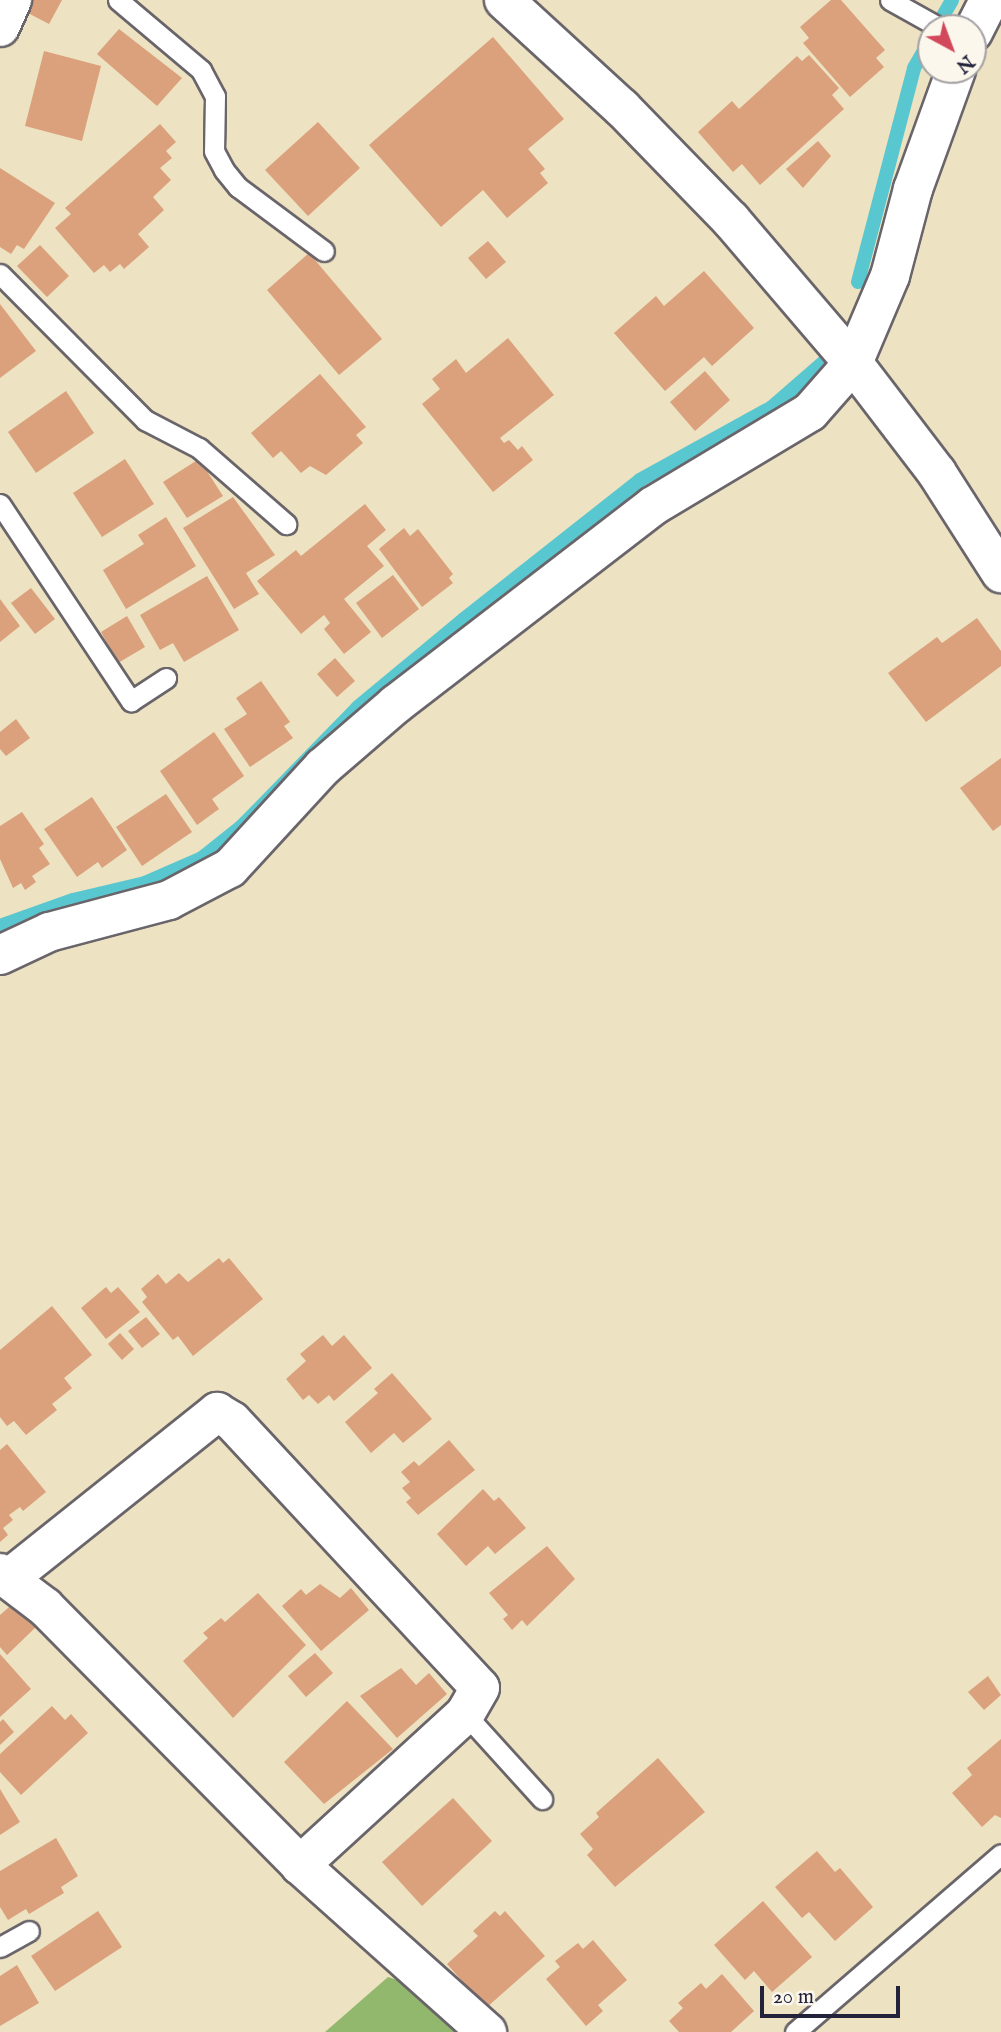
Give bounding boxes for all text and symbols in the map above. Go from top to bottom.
north arrow [917,14,987,84]
text: N [950,49,979,78]
scale bar [763,1972,903,2016]
text: 20 m [773,1984,814,2011]

